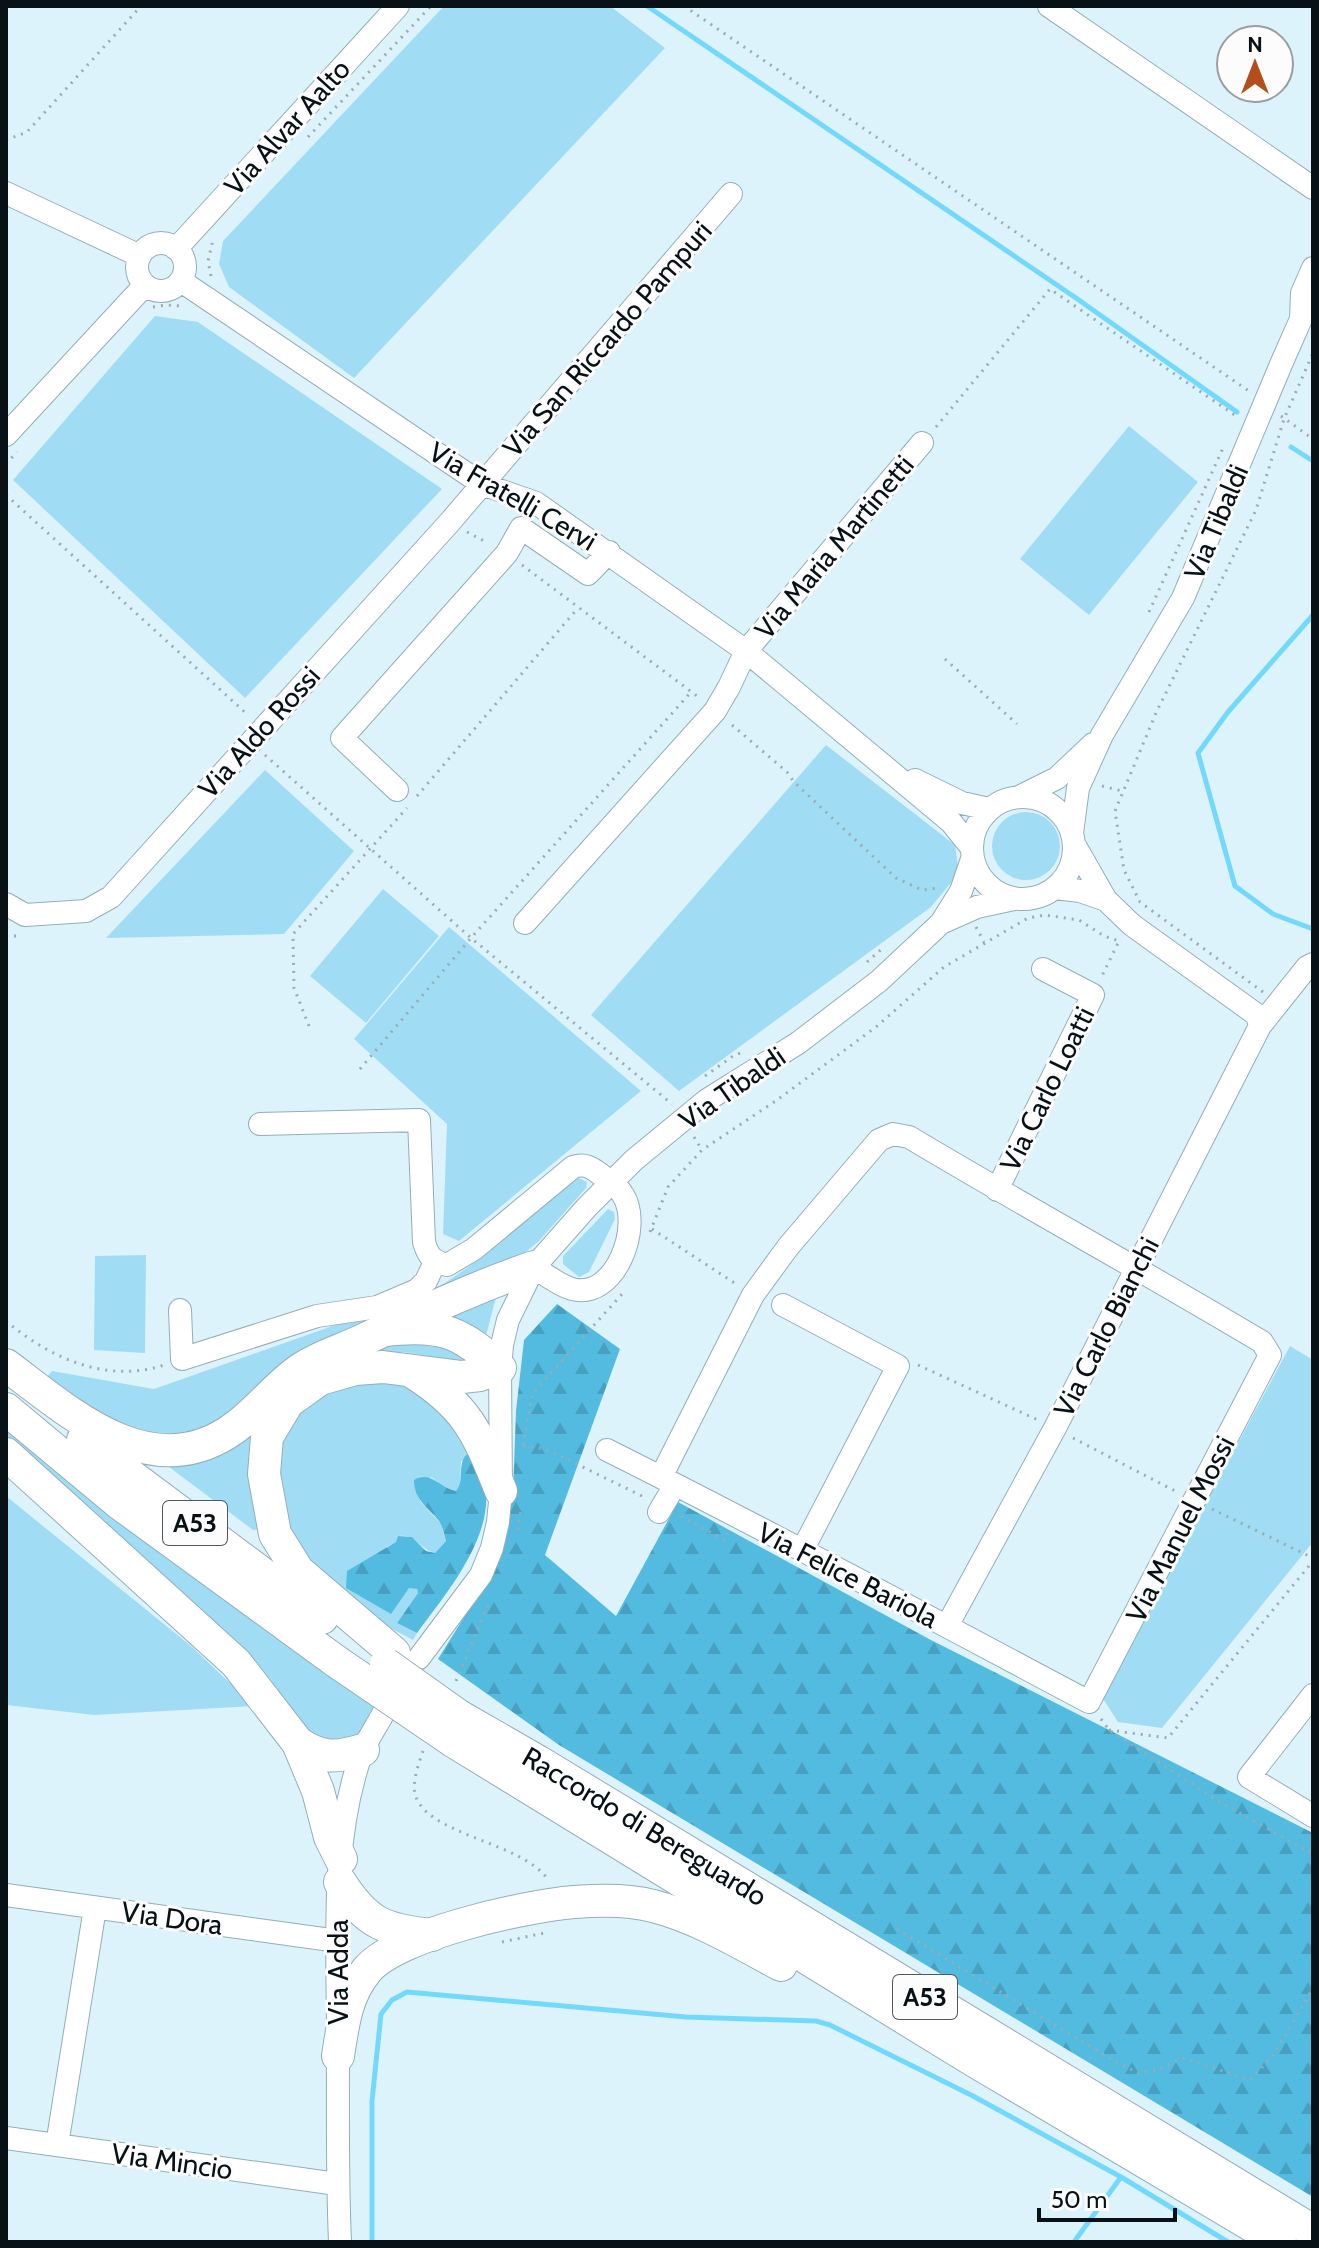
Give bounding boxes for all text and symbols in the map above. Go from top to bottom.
north arrow [1215,24,1295,104]
text: N [1247,31,1263,58]
street label: Via Alvar Aalto [217,52,357,202]
street label: Via San Riccardo Pampuri [495,214,719,464]
street label: Via Fratelli Cervi [423,434,603,558]
street label: Via Maria Martinetti [747,448,921,646]
street label: Via Tibaldi [1177,459,1255,585]
street label: Via Aldo Rossi [191,659,327,805]
street label: Via Carlo Loatti [993,1001,1101,1177]
street label: Via Tibaldi [672,1039,792,1137]
street label: Via Carlo Bianchi [1046,1231,1166,1423]
street label: Via Manuel Mossi [1118,1430,1242,1628]
road number: A53 [163,1501,227,1545]
street label: Via Felice Bariola [752,1515,944,1635]
street label: Raccordo di Bereguardo [517,1739,773,1913]
street label: Via Dora [119,1894,225,1942]
street label: Via Adda [321,1919,355,2025]
road number: A53 [893,1975,957,2019]
street label: Via Mincio [109,2136,235,2186]
scale bar [1039,2172,1175,2222]
text: 50 m [1051,2185,1107,2214]

